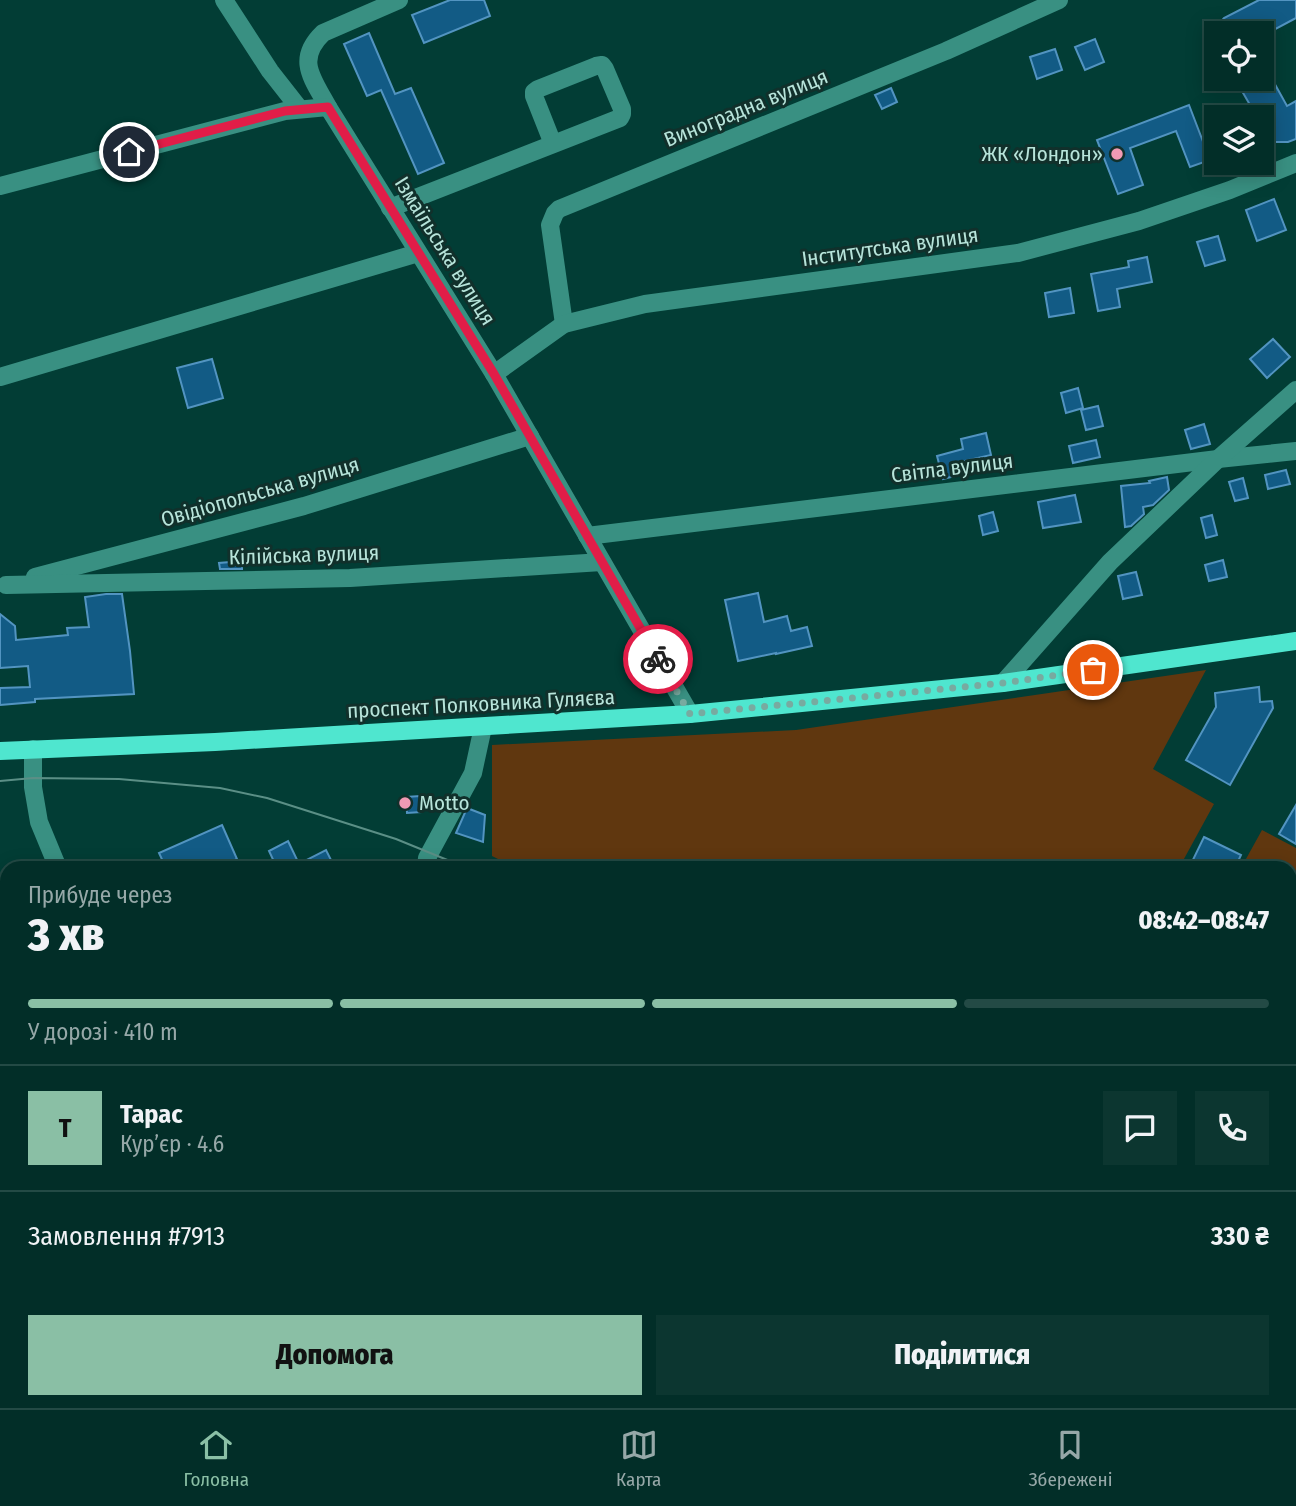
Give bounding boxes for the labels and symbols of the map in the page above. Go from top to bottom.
street label: Виноградна вулиця [660,63,832,153]
pin [99,122,159,182]
place label: ЖК «Лондон» [981,141,1103,167]
marker: ЖК «Лондон» [1109,146,1125,162]
street label: Ізмаїльська вулиця [389,172,501,330]
street label: Інститутська вулиця [800,222,980,272]
street label: Світла вулиця [889,448,1015,488]
street label: Овідіопольська вулиця [158,451,362,533]
street label: Кілійська вулиця [228,539,380,571]
courier [623,624,693,694]
pin [1063,640,1123,700]
street label: проспект Полковника Гуляєва [346,684,616,724]
place label: Motto [419,790,469,816]
marker: Motto [397,795,413,811]

